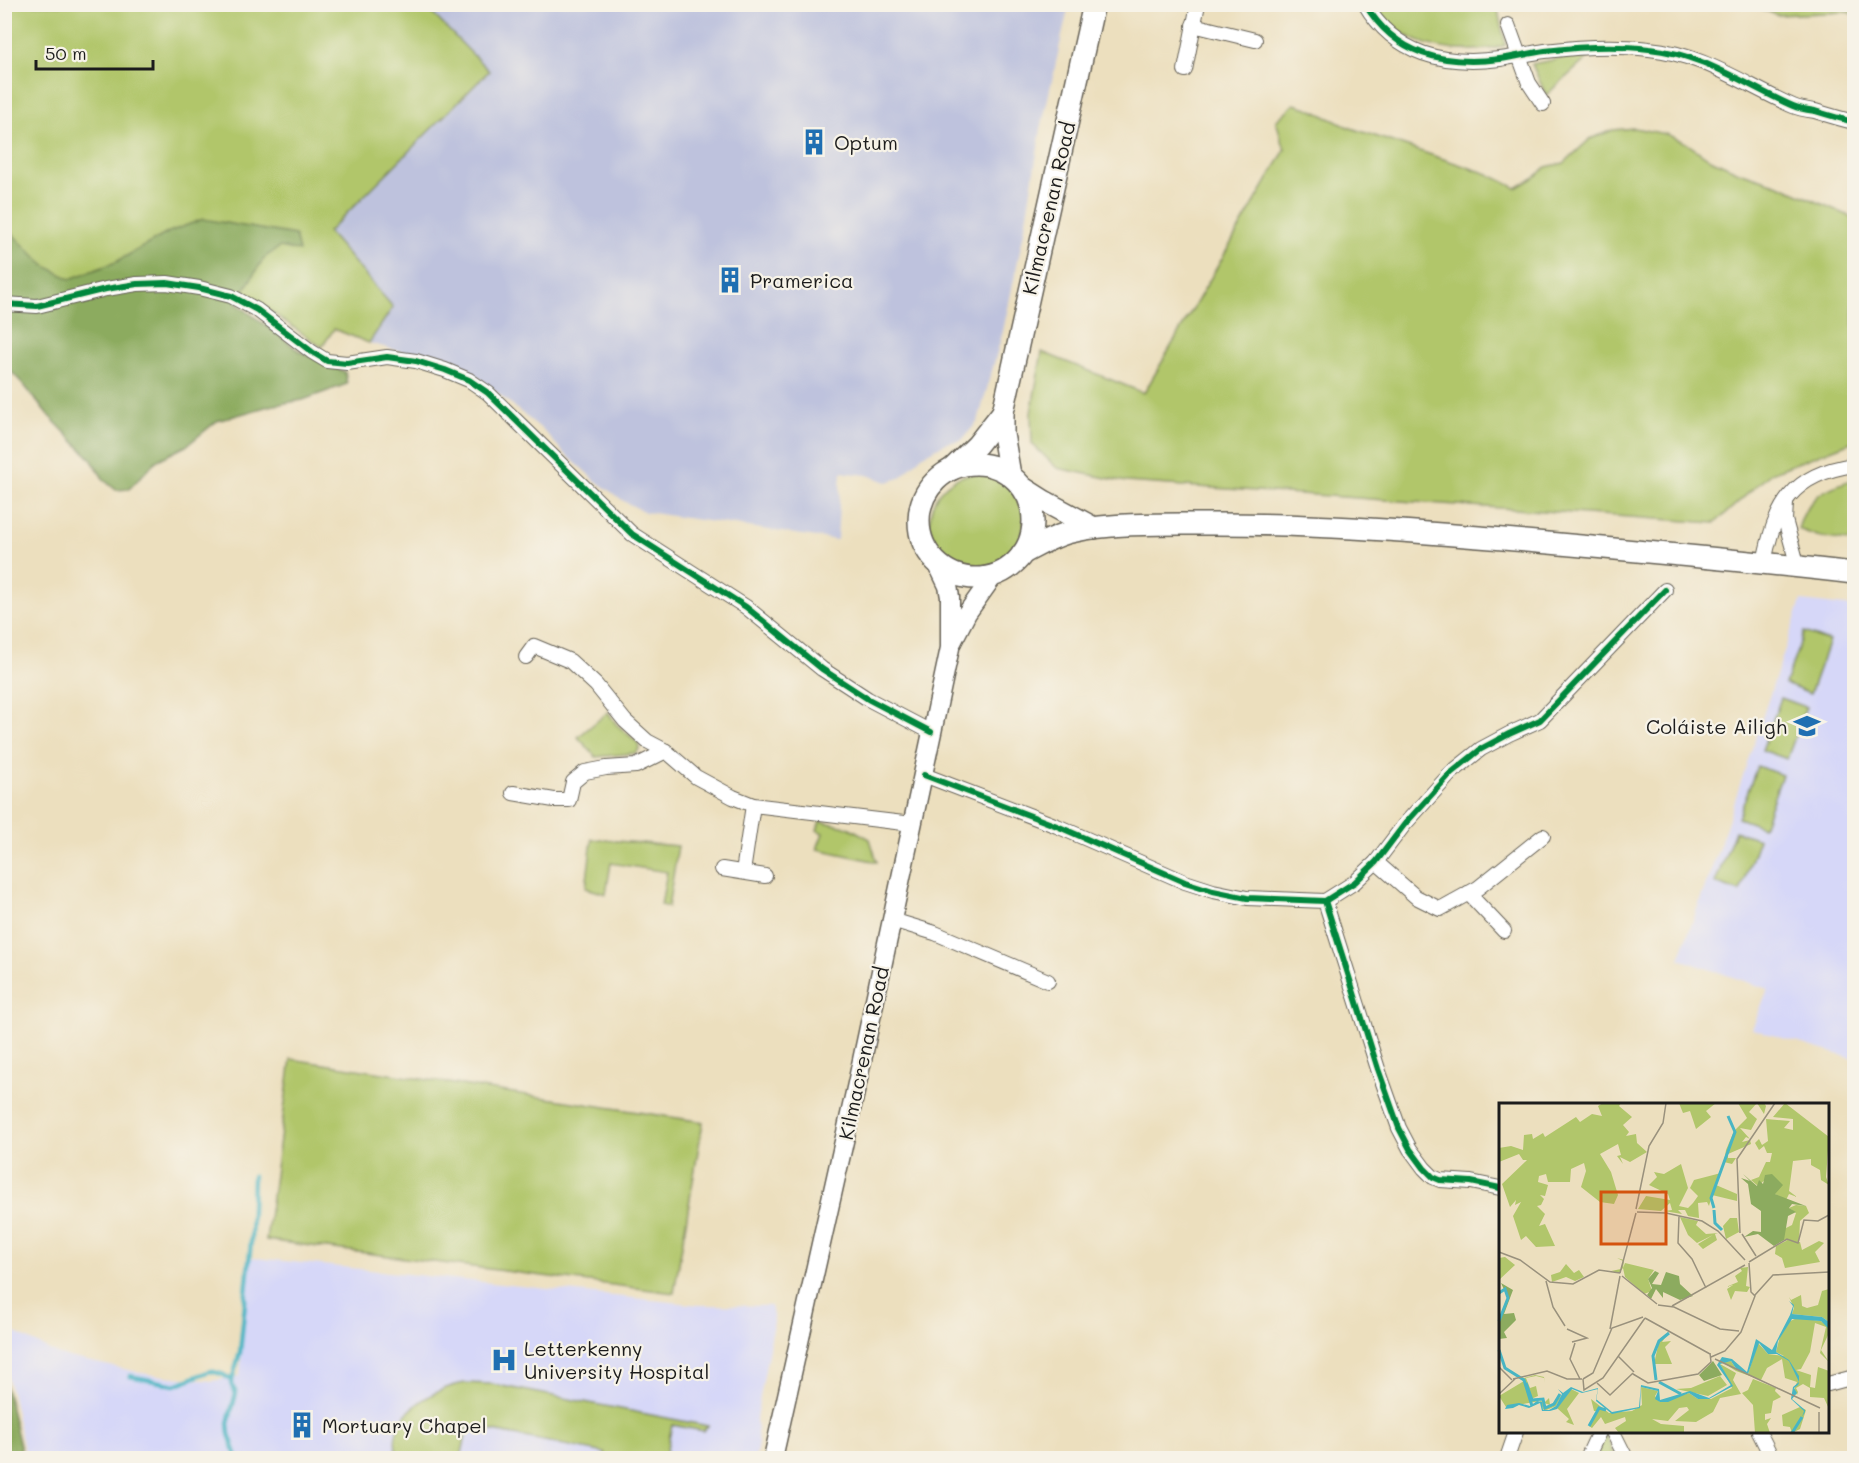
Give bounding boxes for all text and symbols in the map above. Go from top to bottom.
scale bar [36,33,153,71]
text: 50 m [45,41,87,65]
street label: Kilmacrenan Road [1015,119,1081,297]
building icon: Optum [799,127,829,157]
place label: Optum [834,129,898,155]
building icon: Pramerica [715,265,745,295]
place label: Pramerica [750,267,853,293]
school or university icon: Coláiste Ailigh [1792,711,1822,741]
place label: Coláiste Ailigh [1646,713,1787,739]
street label: Kilmacrenan Road [832,964,894,1142]
inset map [1499,1103,1829,1433]
place label: Letterkenny University Hospital [524,1335,710,1384]
hospital icon: Letterkenny University Hospital [489,1345,519,1375]
building icon: Mortuary Chapel [287,1410,317,1440]
place label: Mortuary Chapel [322,1412,487,1438]

